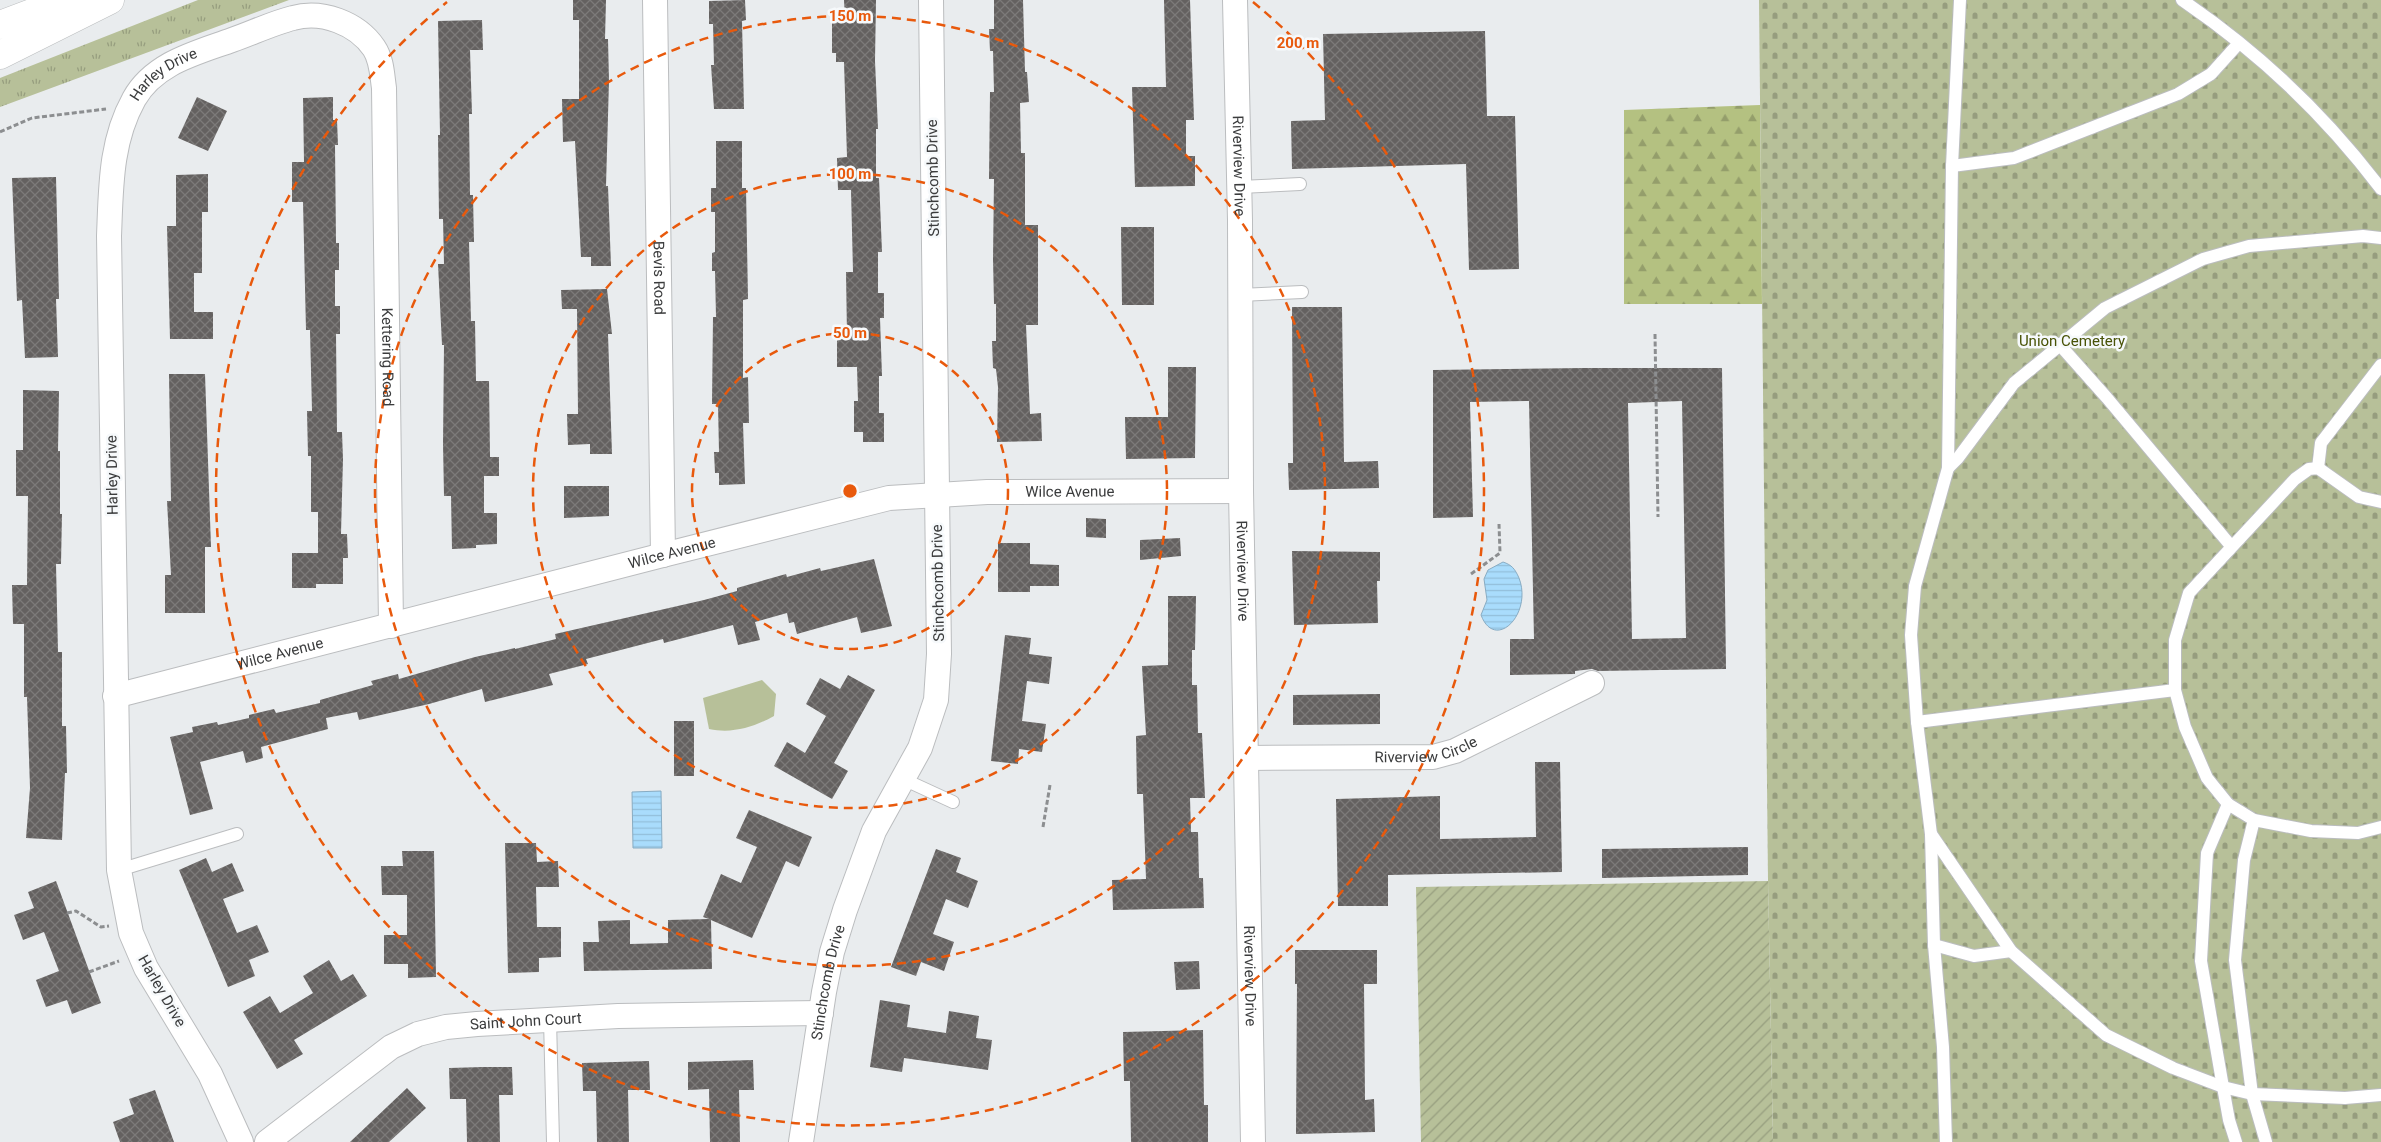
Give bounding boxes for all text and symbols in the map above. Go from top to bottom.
text: 150 m [829,7,871,25]
text: 200 m [1277,34,1319,52]
street label: Harley Drive [126,44,200,104]
street label: Riverview Drive [1229,115,1249,217]
street label: Stinchcomb Drive [923,119,943,237]
text: 100 m [829,165,871,183]
street label: Bevis Road [649,241,669,315]
street label: Kettering Road [378,308,397,407]
text: 50 m [833,324,867,342]
park label: Union Cemetery [2019,332,2125,350]
street label: Harley Drive [102,435,122,515]
centre of rings [841,482,859,500]
street label: Wilce Avenue [1025,482,1115,501]
street label: Riverview Drive [1233,520,1252,622]
street label: Stinchcomb Drive [928,524,948,642]
street label: Wilce Avenue [626,533,717,573]
street label: Wilce Avenue [234,634,325,673]
street label: Riverview Circle [1374,732,1480,766]
street label: Stinchcomb Drive [808,922,849,1041]
street label: Riverview Drive [1240,925,1260,1027]
street label: Harley Drive [134,952,190,1030]
street label: Saint John Court [469,1009,582,1034]

